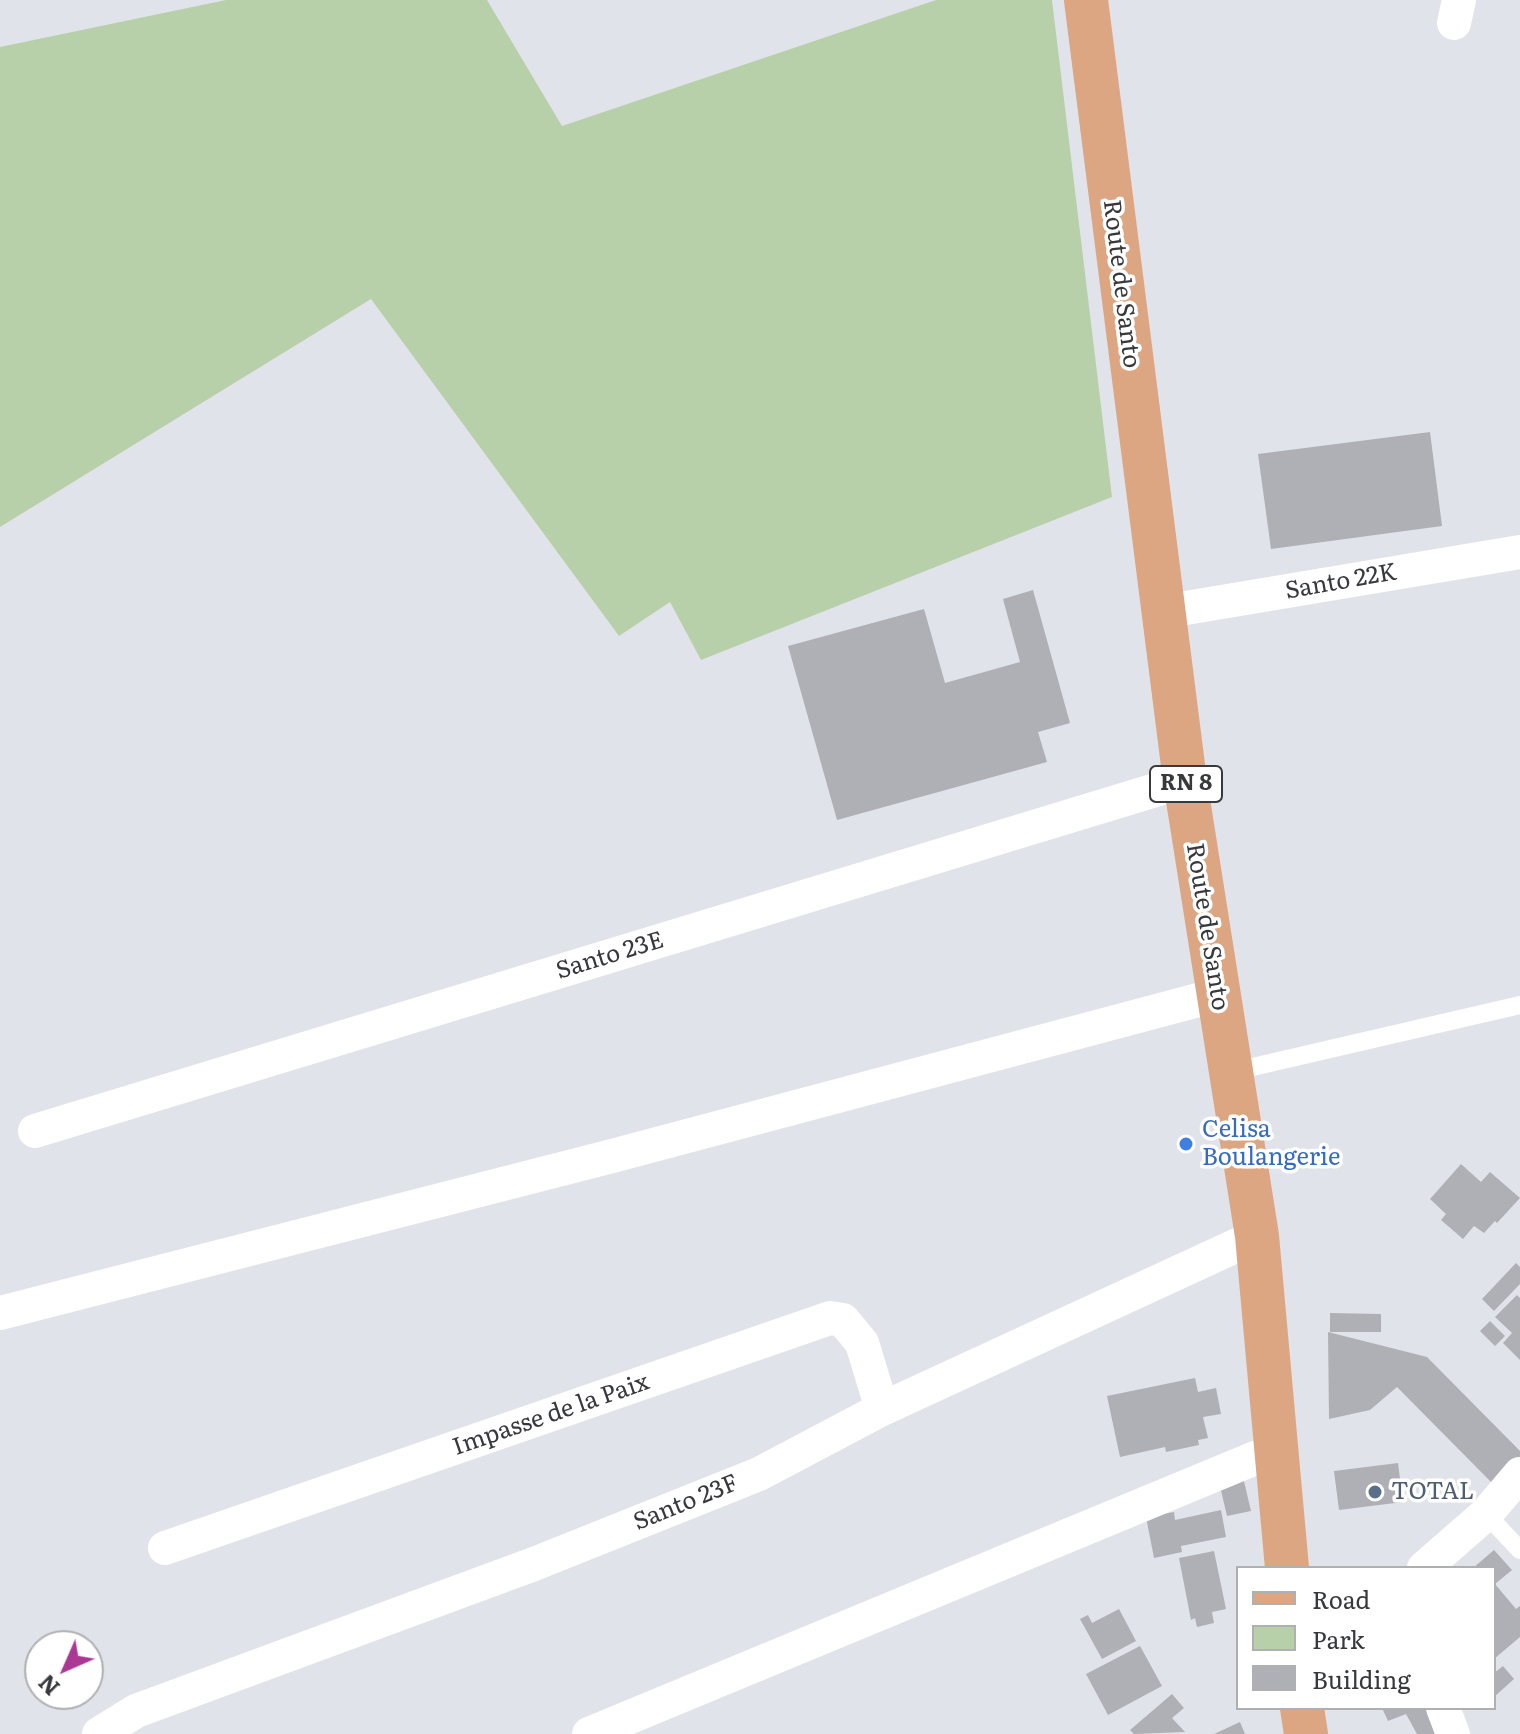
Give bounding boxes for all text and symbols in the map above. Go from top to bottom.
street label: Route de Santo [1096,198,1146,370]
street label: Santo 22K [1283,558,1399,606]
road number: RN 8 [1150,766,1222,802]
street label: Route de Santo [1180,841,1234,1013]
street label: Santo 23E [553,926,667,986]
place label: Celisa Boulangerie [1202,1116,1341,1172]
marker: Celisa Boulangerie [1177,1135,1195,1153]
street label: Impasse de la Paix [449,1368,653,1462]
street label: Santo 23F [629,1469,743,1537]
place label: TOTAL [1391,1478,1474,1506]
marker: TOTAL [1366,1483,1384,1501]
legend [1236,1566,1496,1710]
text: Road [1312,1581,1370,1616]
text: Park [1312,1621,1365,1656]
north arrow [24,1630,104,1710]
text: Building [1312,1661,1411,1696]
text: N [30,1668,66,1704]

